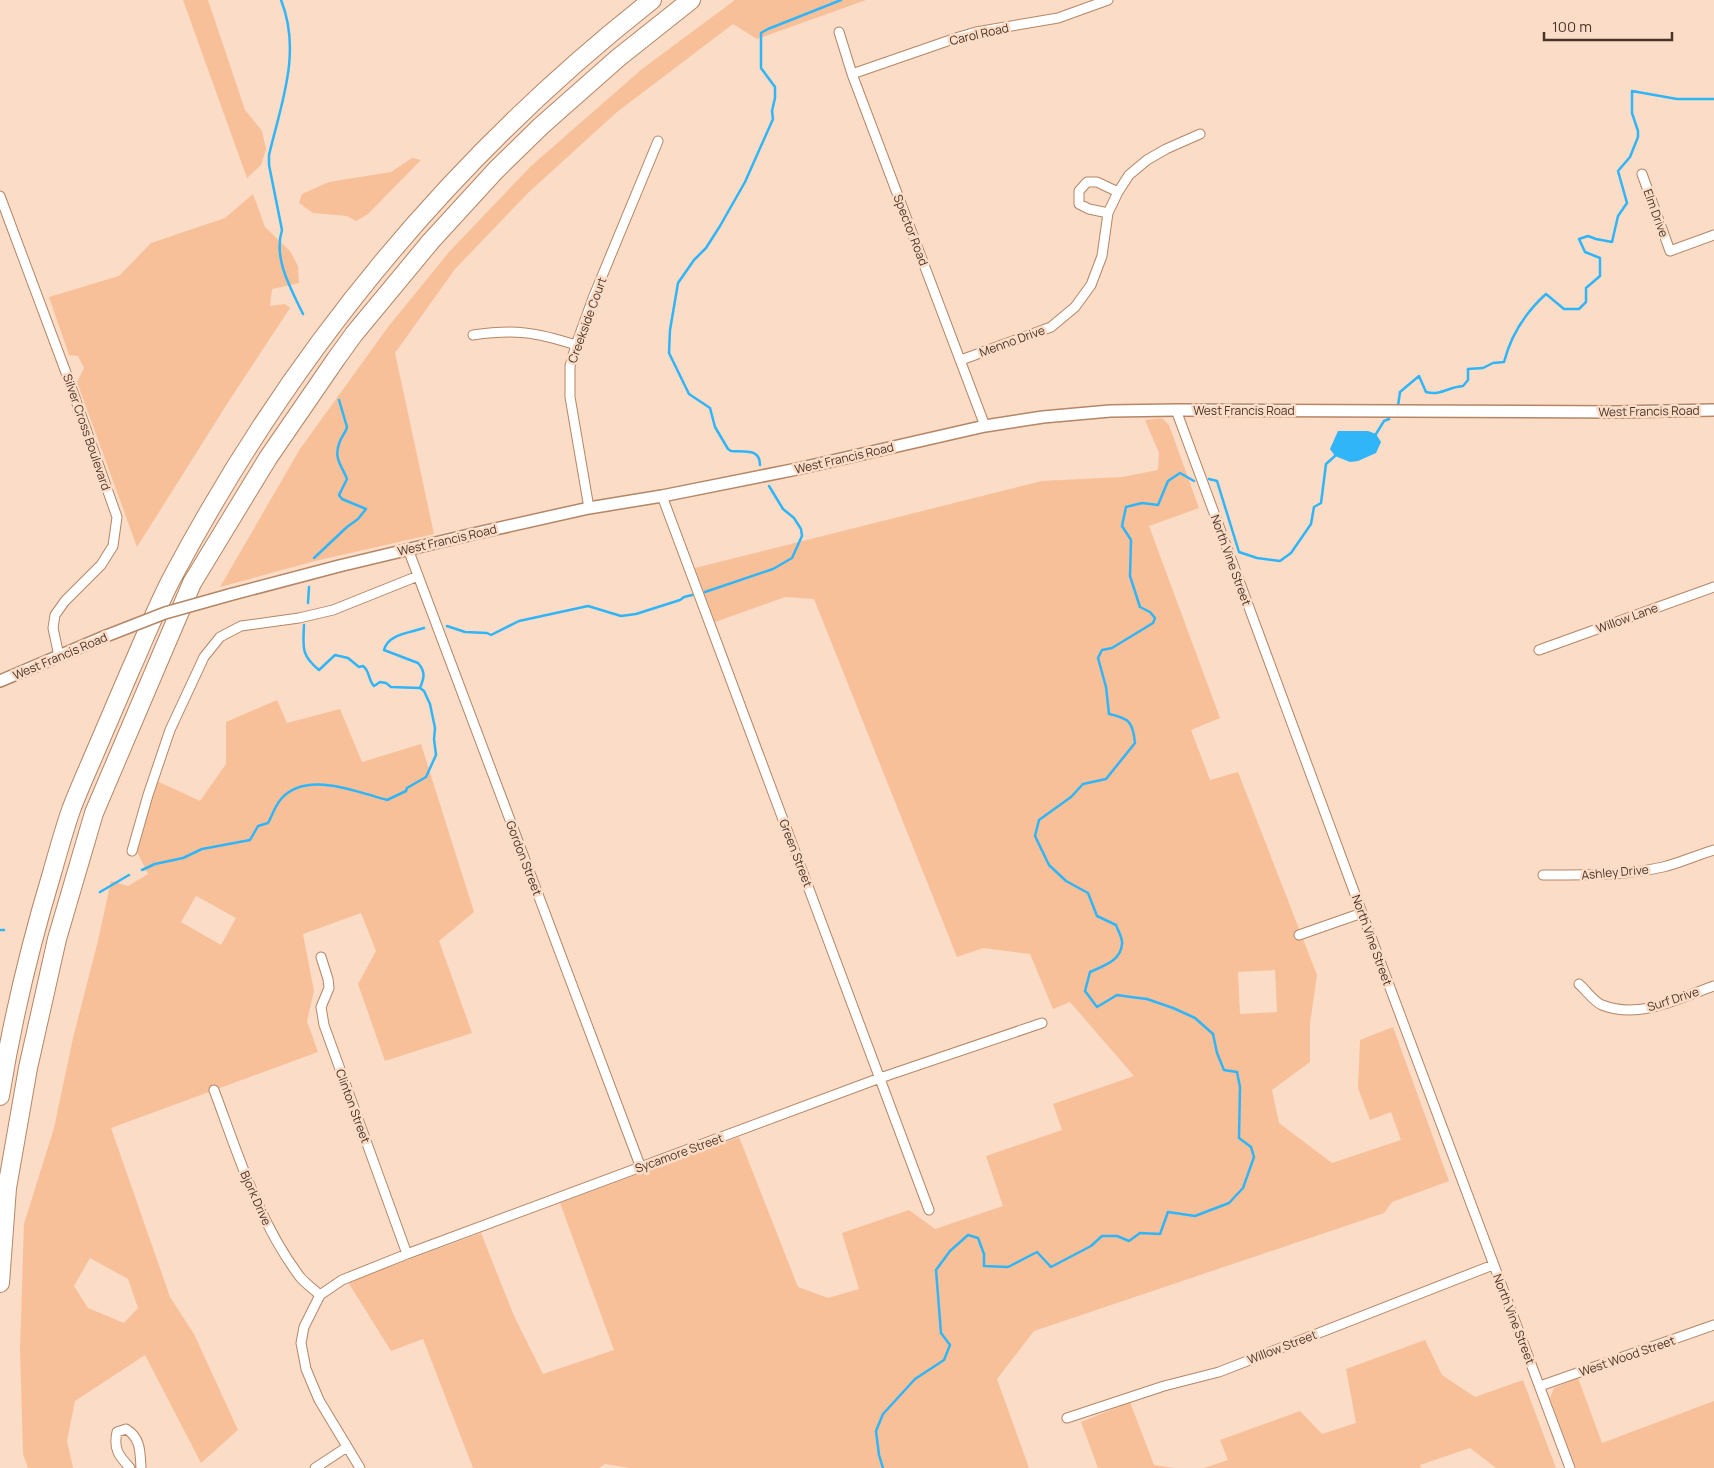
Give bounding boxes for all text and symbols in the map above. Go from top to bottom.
scale bar [1544,10,1672,42]
text: 100 m [1552,16,1592,37]
street label: Carol Road [948,19,1010,49]
street label: Elm Drive [1639,186,1673,240]
street label: Spector Road [890,192,932,268]
street label: Creekside Court [564,275,610,365]
street label: Menno Drive [977,321,1047,361]
street label: Silver Cross Boulevard [59,371,115,493]
street label: West Francis Road [1193,402,1295,419]
street label: West Francis Road [1598,402,1700,420]
street label: West Francis Road [793,438,895,478]
street label: North Vine Street [1207,512,1255,608]
street label: West Francis Road [396,520,498,560]
street label: Willow Lane [1594,599,1660,637]
street label: West Francis Road [10,628,110,684]
street label: Green Street [775,817,817,889]
street label: Gordon Street [502,818,546,898]
street label: Ashley Drive [1581,861,1649,883]
street label: North Vine Street [1348,892,1396,988]
street label: Surf Drive [1645,983,1701,1015]
street label: Clinton Street [332,1067,374,1146]
street label: Sycamore Street [633,1129,726,1177]
street label: Bjork Drive [236,1168,276,1228]
street label: North Vine Street [1489,1271,1539,1367]
street label: Willow Street [1245,1326,1319,1368]
street label: West Wood Street [1577,1332,1677,1380]

